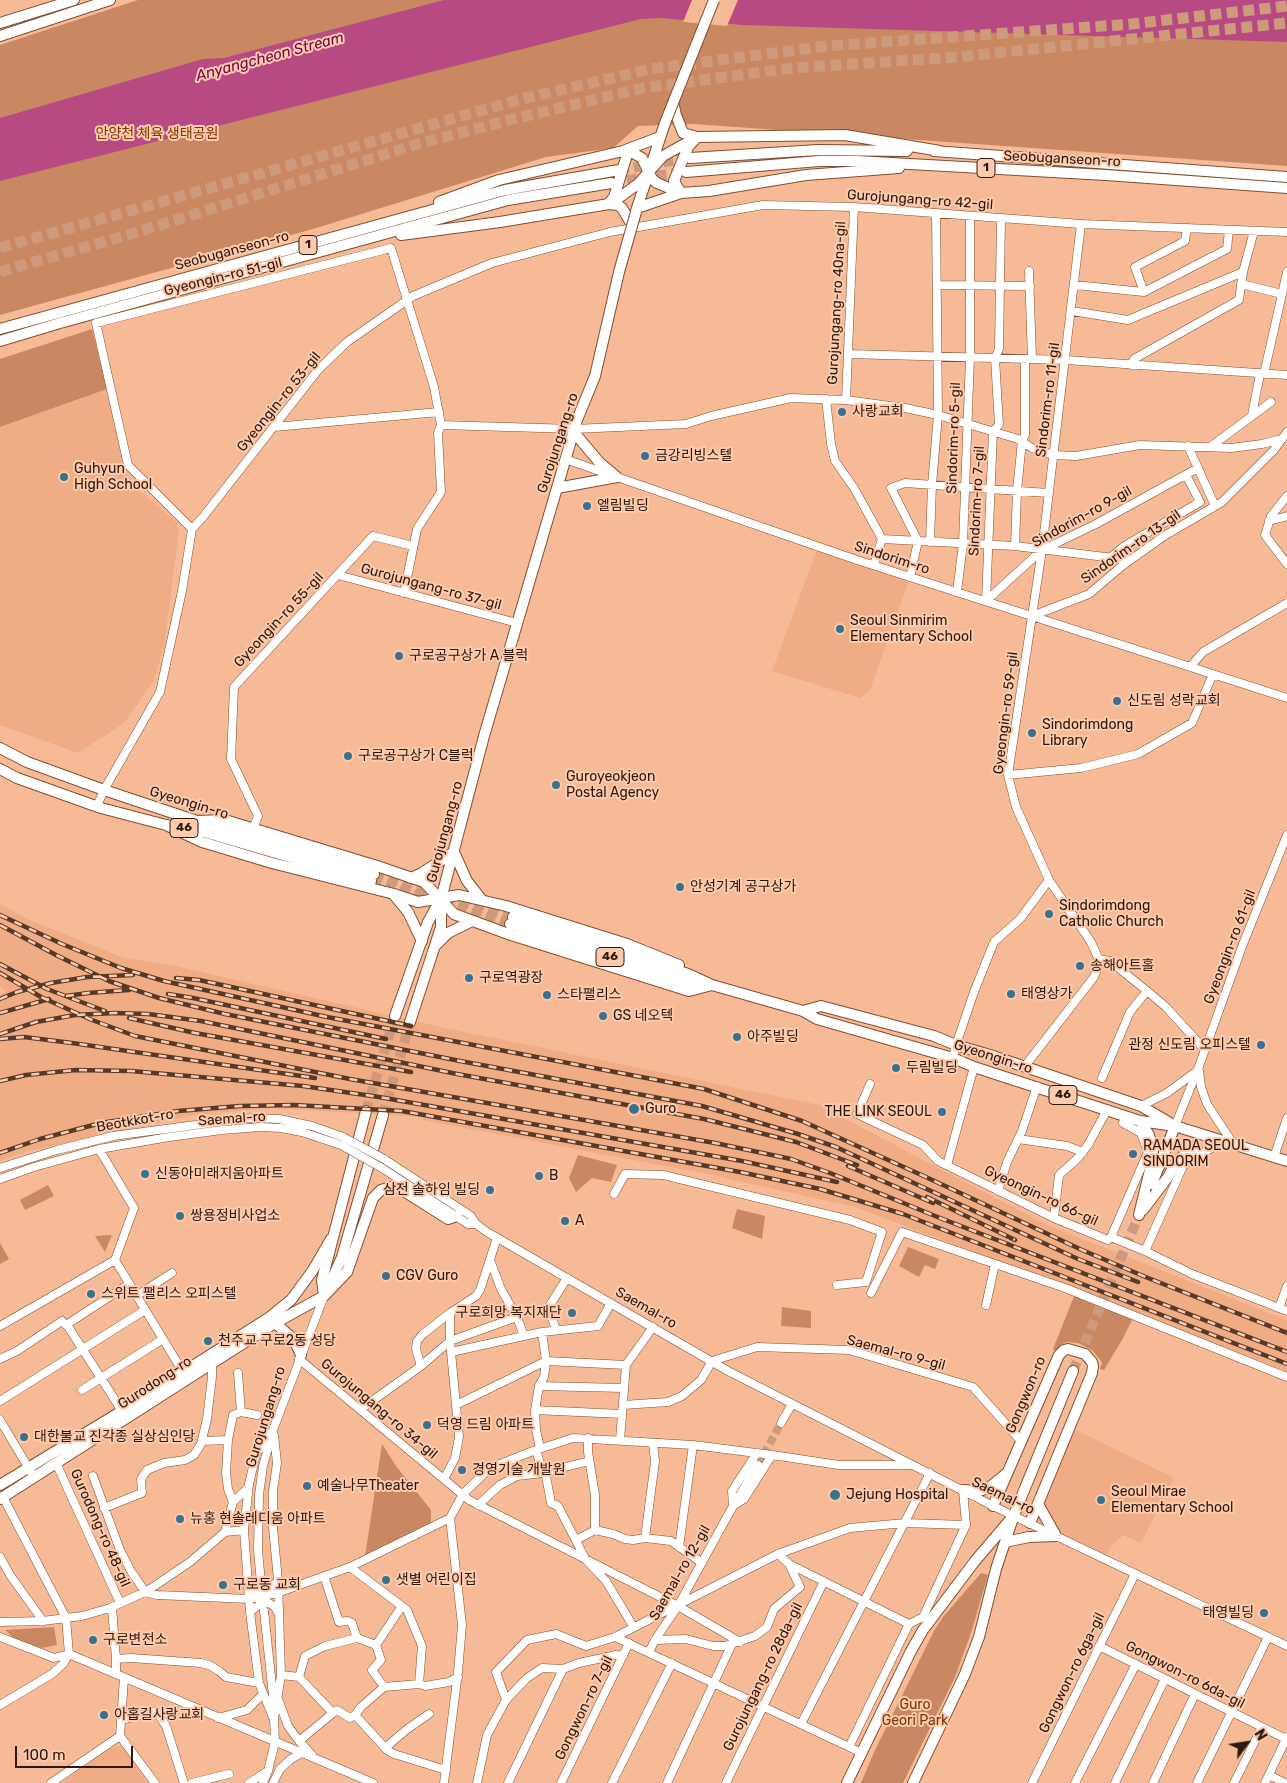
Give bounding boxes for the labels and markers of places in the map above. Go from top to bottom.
place label: 사랑교회 [852,404,904,420]
marker: 사랑교회 [836,406,848,418]
place label: 금강리빙스텔 [655,448,732,464]
marker: 금강리빙스텔 [639,450,651,462]
place label: Guhyun High School [74,461,152,494]
marker: Guhyun High School [58,471,70,483]
place label: 엘림빌딩 [597,498,649,514]
marker: 엘림빌딩 [581,500,593,512]
place label: Seoul Sinmirim Elementary School [850,613,973,646]
marker: Seoul Sinmirim Elementary School [834,623,846,635]
place label: 구로공구상가 A 블럭 [409,648,528,664]
marker: 구로공구상가 A 블럭 [393,650,405,662]
place label: 신도림 성락교회 [1127,693,1221,709]
marker: 신도림 성락교회 [1111,695,1123,707]
place label: Sindorimdong Library [1042,717,1133,750]
marker: Sindorimdong Library [1026,727,1038,739]
place label: 구로공구상가 C블럭 [358,748,474,764]
marker: 구로공구상가 C블럭 [342,750,354,762]
place label: Guroyeokjeon Postal Agency [566,769,659,802]
marker: Guroyeokjeon Postal Agency [550,779,562,791]
place label: 안성기계 공구상가 [690,879,796,895]
marker: 안성기계 공구상가 [674,881,686,893]
place label: Sindorimdong Catholic Church [1059,898,1164,930]
marker: Sindorimdong Catholic Church [1043,908,1055,920]
place label: 송해아트홀 [1090,958,1154,974]
marker: 송해아트홀 [1074,960,1086,972]
place label: 구로역광장 [479,970,543,986]
marker: 구로역광장 [463,972,475,984]
place label: 태영상가 [1021,986,1073,1002]
place label: 스타팰리스 [557,987,621,1003]
marker: 태영상가 [1005,988,1017,1000]
marker: 스타팰리스 [541,989,553,1001]
place label: GS 네오텍 [613,1008,673,1024]
marker: GS 네오텍 [597,1010,609,1022]
place label: 아주빌딩 [747,1029,799,1045]
marker: 아주빌딩 [731,1031,743,1043]
place label: 관정 신도림 오피스텔 [1128,1037,1251,1053]
marker: 관정 신도림 오피스텔 [1255,1039,1267,1051]
place label: 두림빌딩 [906,1060,958,1076]
marker: 두림빌딩 [890,1062,902,1074]
place label: Guro [645,1101,676,1117]
marker: Guro [627,1102,641,1116]
place label: THE LINK SEOUL [824,1104,932,1120]
marker: THE LINK SEOUL [936,1106,948,1118]
place label: RAMADA SEOUL SINDORIM [1143,1138,1249,1170]
marker: RAMADA SEOUL SINDORIM [1127,1148,1139,1160]
place label: 신동아미래지움아파트 [155,1166,284,1182]
marker: 신동아미래지움아파트 [139,1168,151,1180]
place label: B [549,1168,558,1184]
marker: B [533,1170,545,1182]
place label: 삼전 솔하임 빌딩 [383,1182,480,1198]
marker: 삼전 솔하임 빌딩 [484,1184,496,1196]
place label: 쌍용정비사업소 [190,1208,280,1224]
marker: 쌍용정비사업소 [174,1210,186,1222]
place label: A [575,1213,584,1229]
marker: A [559,1215,571,1227]
place label: CGV Guro [396,1268,458,1284]
marker: CGV Guro [380,1270,392,1282]
place label: 스위트 팰리스 오피스텔 [101,1286,237,1302]
marker: 스위트 팰리스 오피스텔 [85,1288,97,1300]
place label: 구로희망 복지재단 [456,1305,562,1321]
marker: 구로희망 복지재단 [566,1307,578,1319]
place label: 천주교 구로2동 성당 [218,1333,336,1349]
marker: 천주교 구로2동 성당 [202,1335,214,1347]
place label: 덕영 드림 아파트 [437,1417,534,1433]
marker: 덕영 드림 아파트 [421,1419,433,1431]
place label: 대한불교 진각종 실상심인당 [34,1429,195,1445]
marker: 대한불교 진각종 실상심인당 [18,1431,30,1443]
place label: 경영기술 개발원 [472,1462,566,1478]
marker: 경영기술 개발원 [456,1464,468,1476]
place label: 예술나무Theater [317,1478,419,1494]
marker: 예술나무Theater [301,1480,313,1492]
place label: Seoul Mirae Elementary School [1111,1484,1234,1516]
place label: Jejung Hospital [846,1487,948,1503]
marker: Jejung Hospital [828,1488,842,1502]
marker: Seoul Mirae Elementary School [1095,1494,1107,1506]
place label: 뉴홍 현솔레디움 아파트 [190,1511,326,1527]
marker: 뉴홍 현솔레디움 아파트 [174,1513,186,1525]
place label: 샛별 어린이집 [396,1572,477,1588]
marker: 샛별 어린이집 [380,1574,392,1586]
place label: 구로동 교회 [233,1577,301,1593]
marker: 구로동 교회 [217,1579,229,1591]
place label: 태영빌딩 [1202,1605,1254,1621]
marker: 태영빌딩 [1258,1607,1270,1619]
place label: 구로변전소 [103,1632,167,1648]
marker: 구로변전소 [87,1634,99,1646]
place label: 아홉길사랑교회 [114,1707,204,1723]
marker: 아홉길사랑교회 [98,1709,110,1721]

